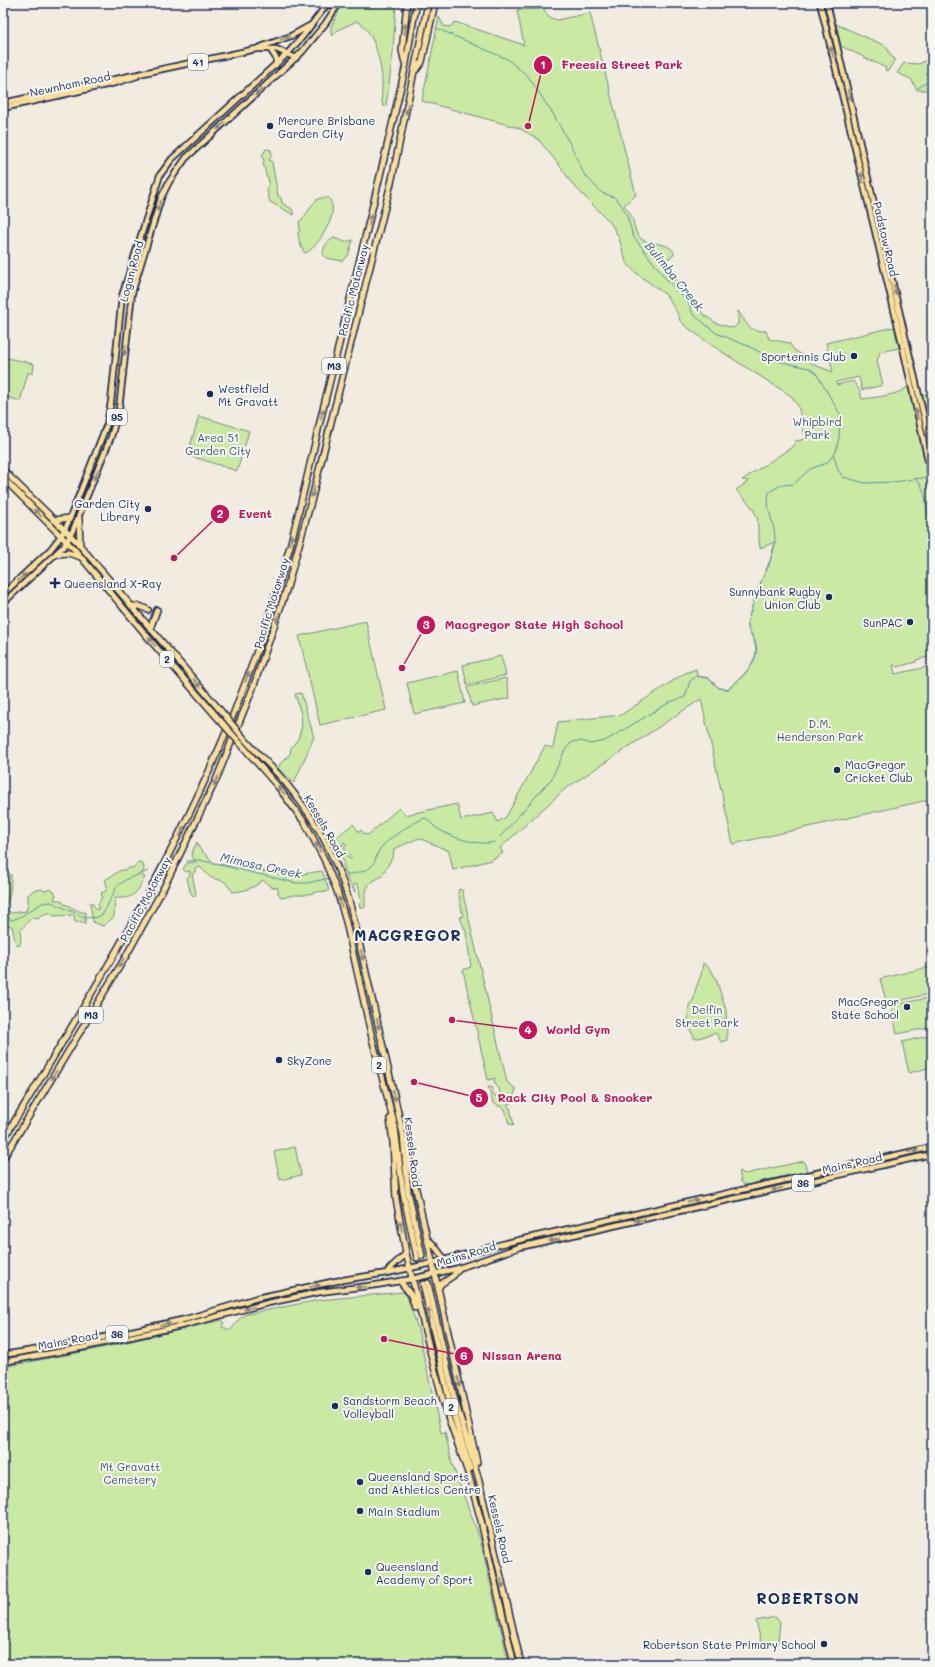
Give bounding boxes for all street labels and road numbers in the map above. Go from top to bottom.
road number: 41 [188,54,208,70]
street label: Newnham Road [28,68,112,100]
street label: Padstow Road [870,200,902,278]
street label: Logan Road [116,239,146,303]
street label: Pacific Motorway [334,242,372,338]
road number: M3 [322,358,346,374]
road number: 95 [107,409,127,425]
street label: Pacific Motorway [250,555,292,650]
road number: 2 [160,651,174,667]
street label: Kessels Road [301,792,349,860]
street label: Pacific Motorway [116,854,174,944]
road number: M3 [79,1007,103,1023]
road number: 2 [372,1057,386,1073]
street label: Kessels Road [401,1116,425,1188]
street label: Mains Road [820,1149,884,1177]
road number: 36 [792,1175,814,1191]
street label: Mains Road [434,1238,498,1270]
road number: 36 [106,1326,128,1342]
street label: Mains Road [36,1327,100,1353]
road number: 2 [444,1399,458,1415]
street label: Kessels Road [485,1493,515,1565]

